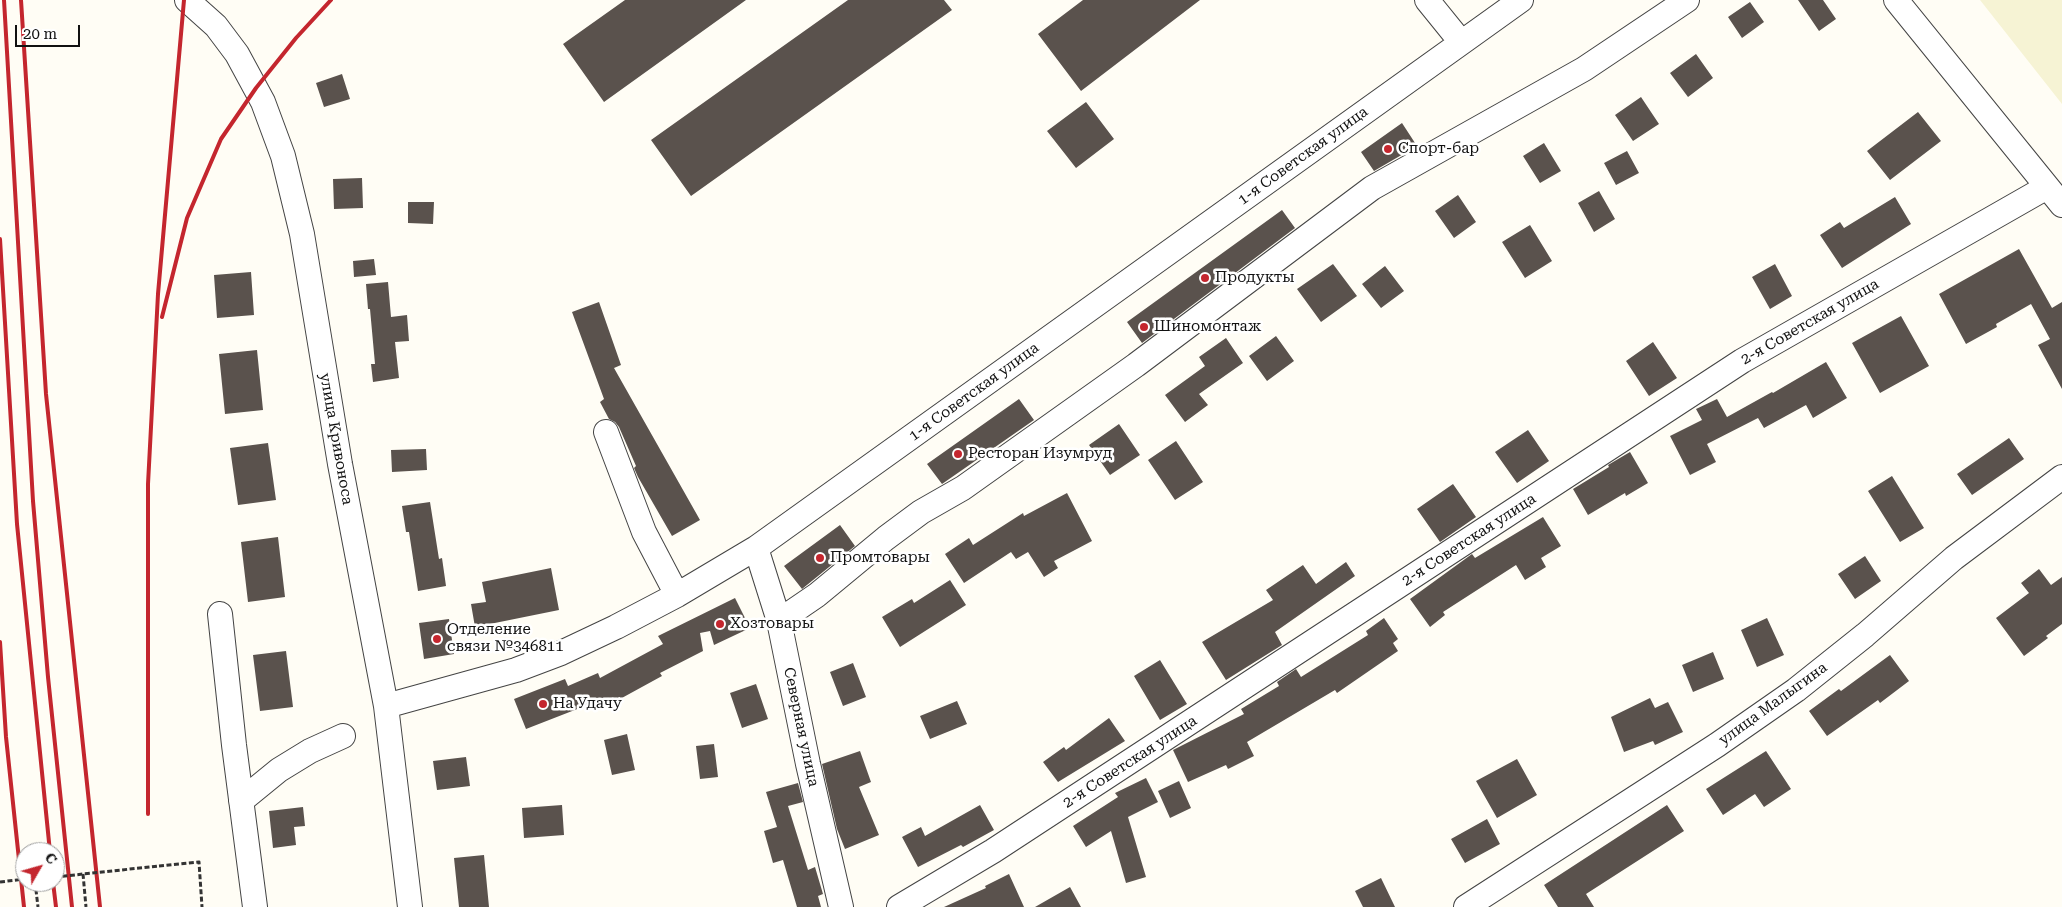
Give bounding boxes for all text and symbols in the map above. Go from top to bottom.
scale bar [18,15,82,47]
text: 20 m [23,25,57,43]
street label: 1-я Советская улица [1235,103,1371,209]
place label: Спорт-бар [1398,140,1479,158]
marker: Спорт-бар [1382,143,1394,155]
place label: Продукты [1215,269,1295,287]
marker: Продукты [1199,272,1211,284]
street label: 2-я Советская улица [1738,275,1882,369]
place label: Шиномонтаж [1154,318,1261,336]
marker: Шиномонтаж [1138,321,1150,333]
street label: 1-я Советская улица [906,339,1042,445]
street label: улица Кривоноса [316,372,356,506]
place label: Ресторан Изумруд [968,445,1112,463]
marker: Ресторан Изумруд [952,448,964,460]
street label: 2-я Советская улица [1399,490,1539,590]
place label: Промтовары [830,549,930,567]
marker: Промтовары [814,552,826,564]
place label: Хозтовары [730,615,814,633]
marker: Хозтовары [714,618,726,630]
place label: Отделение связи №346811 [447,621,564,656]
marker: Отделение связи №346811 [431,633,443,645]
street label: улица Малыгина [1715,659,1831,749]
street label: Северная улица [780,666,822,788]
place label: На Удачу [553,695,622,713]
marker: На Удачу [537,698,549,710]
street label: 2-я Советская улица [1060,712,1200,812]
north arrow [15,842,65,892]
text: С [42,850,60,867]

